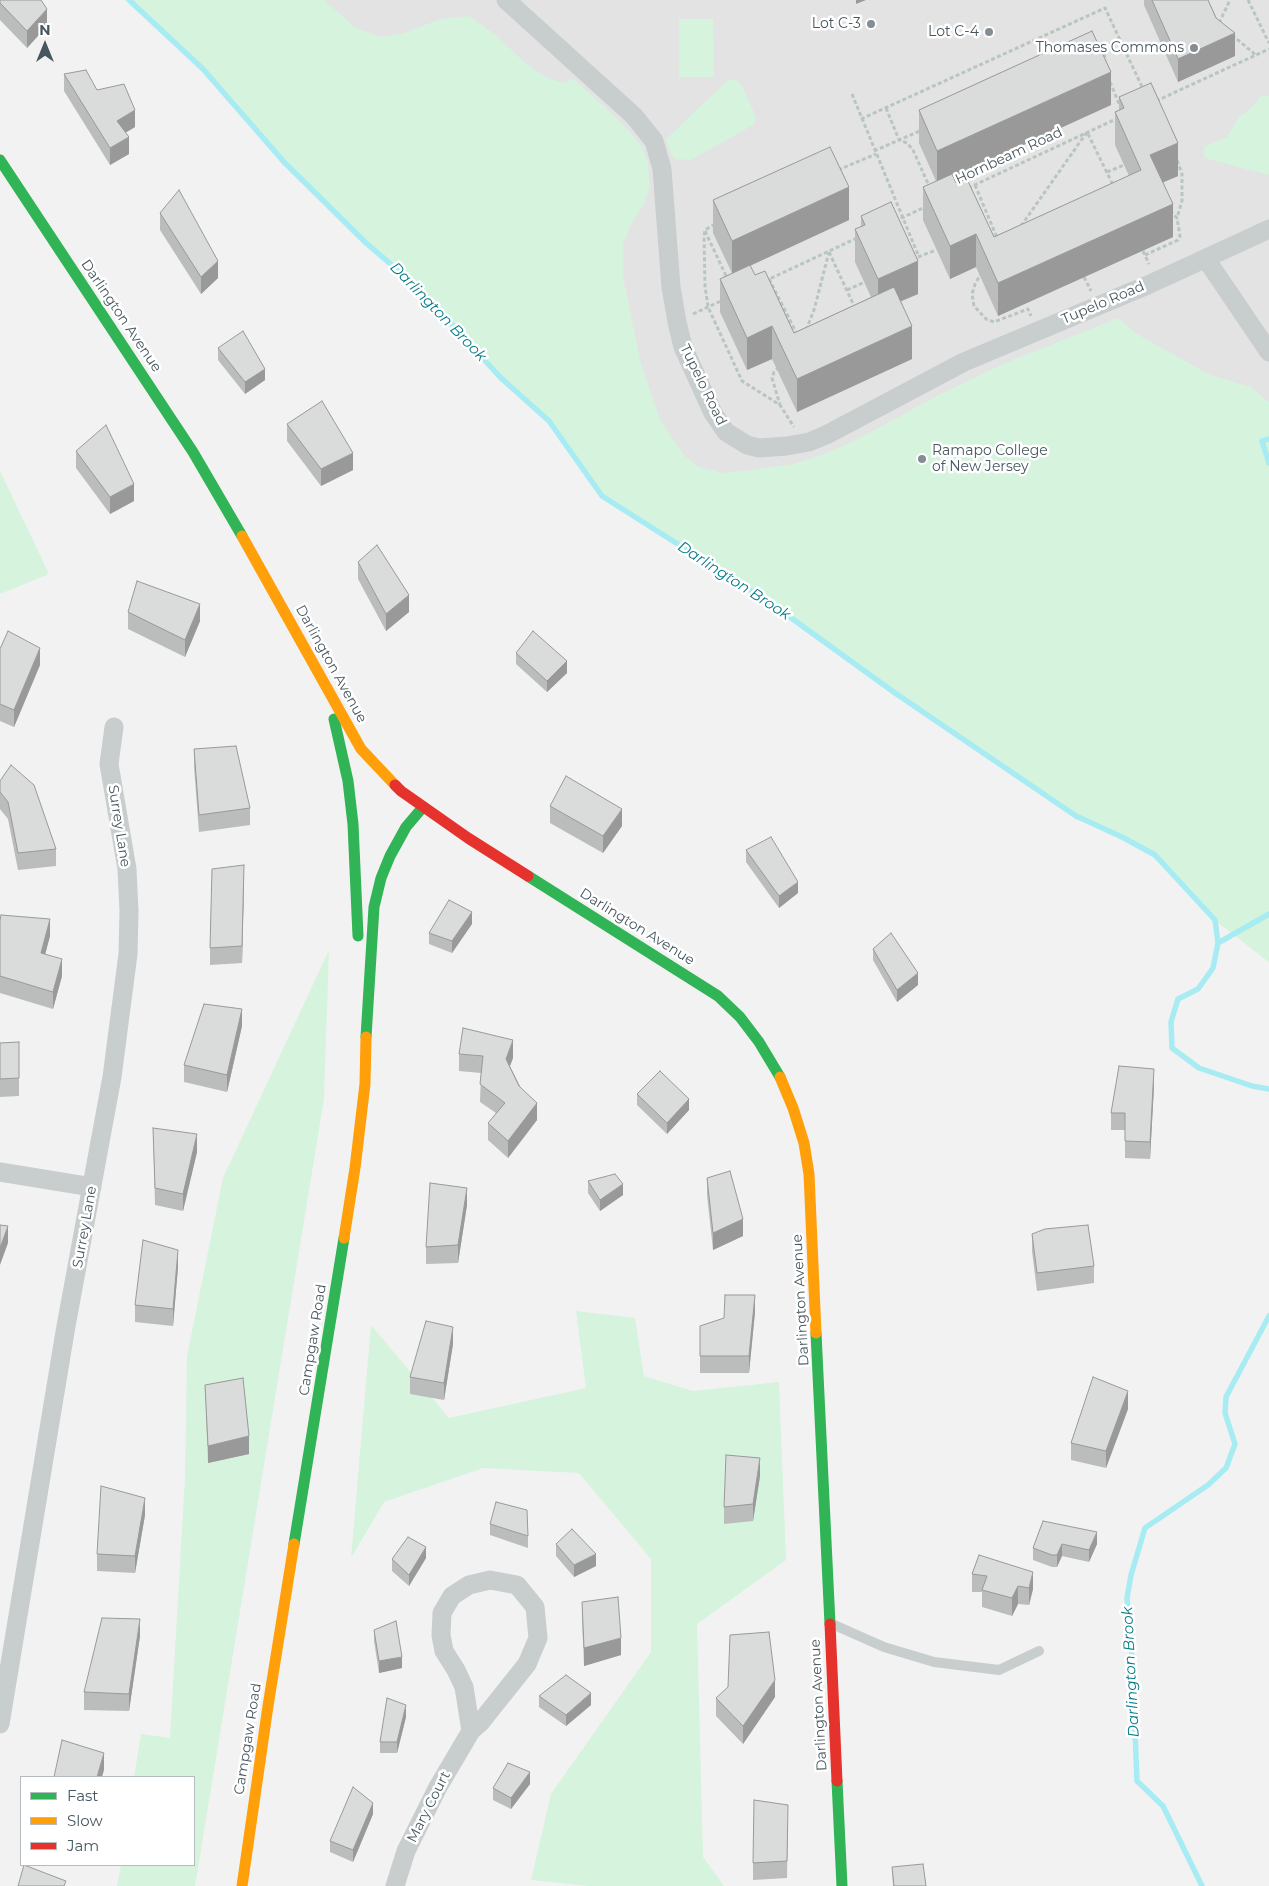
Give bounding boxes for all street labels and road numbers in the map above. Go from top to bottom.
street label: Hornbeam Road [953,124,1065,188]
street label: Darlington Avenue [77,257,165,375]
street label: Tupelo Road [1059,278,1147,328]
street label: Tupelo Road [676,342,730,428]
street label: Darlington Avenue [292,602,370,726]
street label: Surrey Lane [104,784,134,868]
street label: Darlington Avenue [577,885,697,969]
street label: Surrey Lane [70,1185,100,1269]
street label: Darlington Avenue [789,1234,813,1366]
street label: Campgaw Road [296,1283,330,1397]
street label: Darlington Avenue [807,1639,831,1771]
street label: Campgaw Road [231,1682,265,1796]
street label: Mary Court [404,1769,454,1845]

